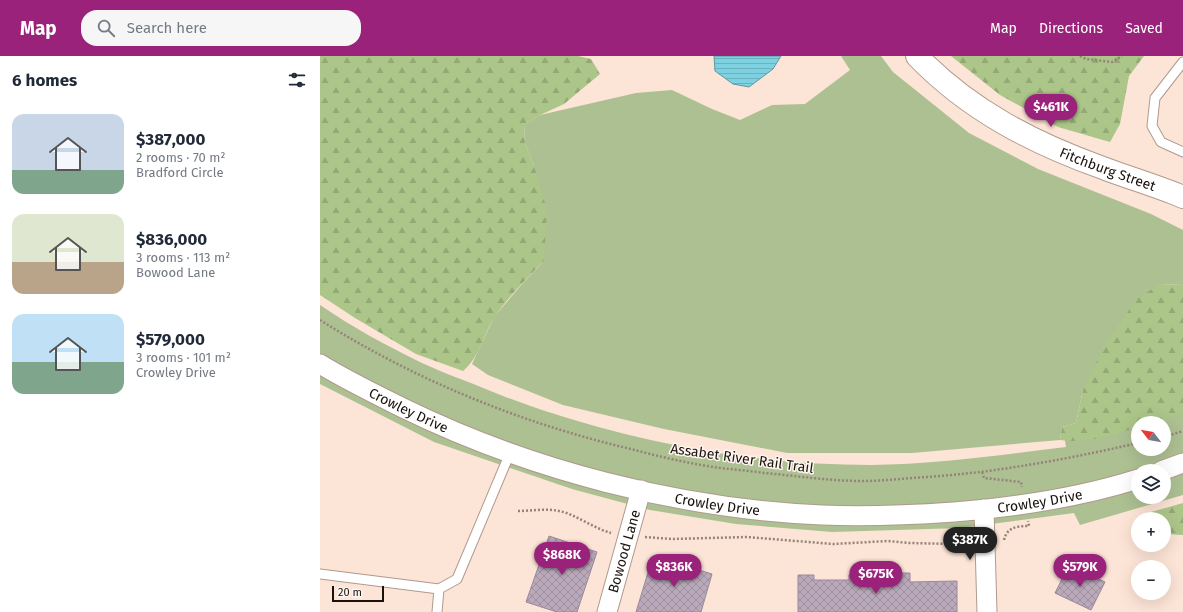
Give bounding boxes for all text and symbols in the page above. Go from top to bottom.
search box [81,10,361,46]
text: Map [20,17,57,40]
icon: search [95,17,117,39]
text: Search here [127,19,207,37]
text: Map [990,20,1017,37]
text: Directions [1039,20,1103,37]
text: Saved [1125,20,1163,37]
icon: filters [286,69,308,91]
text: 6 homes [12,70,77,91]
pin: $461K [1023,94,1079,128]
text: $461K [1033,99,1069,114]
text: $387,000 [136,129,205,150]
icon: home [44,130,92,178]
street label: Fitchburg Street [1057,144,1159,195]
text: 2 rooms · 70 m² [136,150,226,165]
text: Bradford Circle [136,165,224,180]
text: $836,000 [136,229,207,250]
icon: home [44,230,92,278]
text: 3 rooms · 113 m² [136,250,230,265]
text: Bowood Lane [136,265,215,280]
text: $579,000 [136,329,205,350]
icon: home [44,330,92,378]
text: 3 rooms · 101 m² [136,350,231,365]
text: Crowley Drive [136,365,216,380]
street label: Crowley Drive [366,384,451,437]
north arrow [1131,416,1171,456]
map controls [1131,416,1171,600]
street label: Assabet River Rail Trail [669,440,815,477]
button: layers [1131,464,1171,504]
street label: Crowley Drive [996,486,1084,517]
street label: Crowley Drive [673,490,761,519]
street label: Bowood Lane [605,508,644,595]
button: + [1131,512,1171,552]
pin: $387K [942,527,998,561]
text: $387K [952,532,988,547]
pin: $868K [534,542,590,576]
text: $868K [543,547,581,562]
pin: $836K [646,554,702,588]
pin: $579K [1052,554,1108,588]
text: $836K [655,559,693,574]
text: $579K [1062,559,1098,574]
button: − [1131,560,1171,600]
pin: $675K [848,561,904,595]
text: $675K [858,566,894,581]
scale bar [332,584,384,603]
text: 20 m [338,586,362,599]

